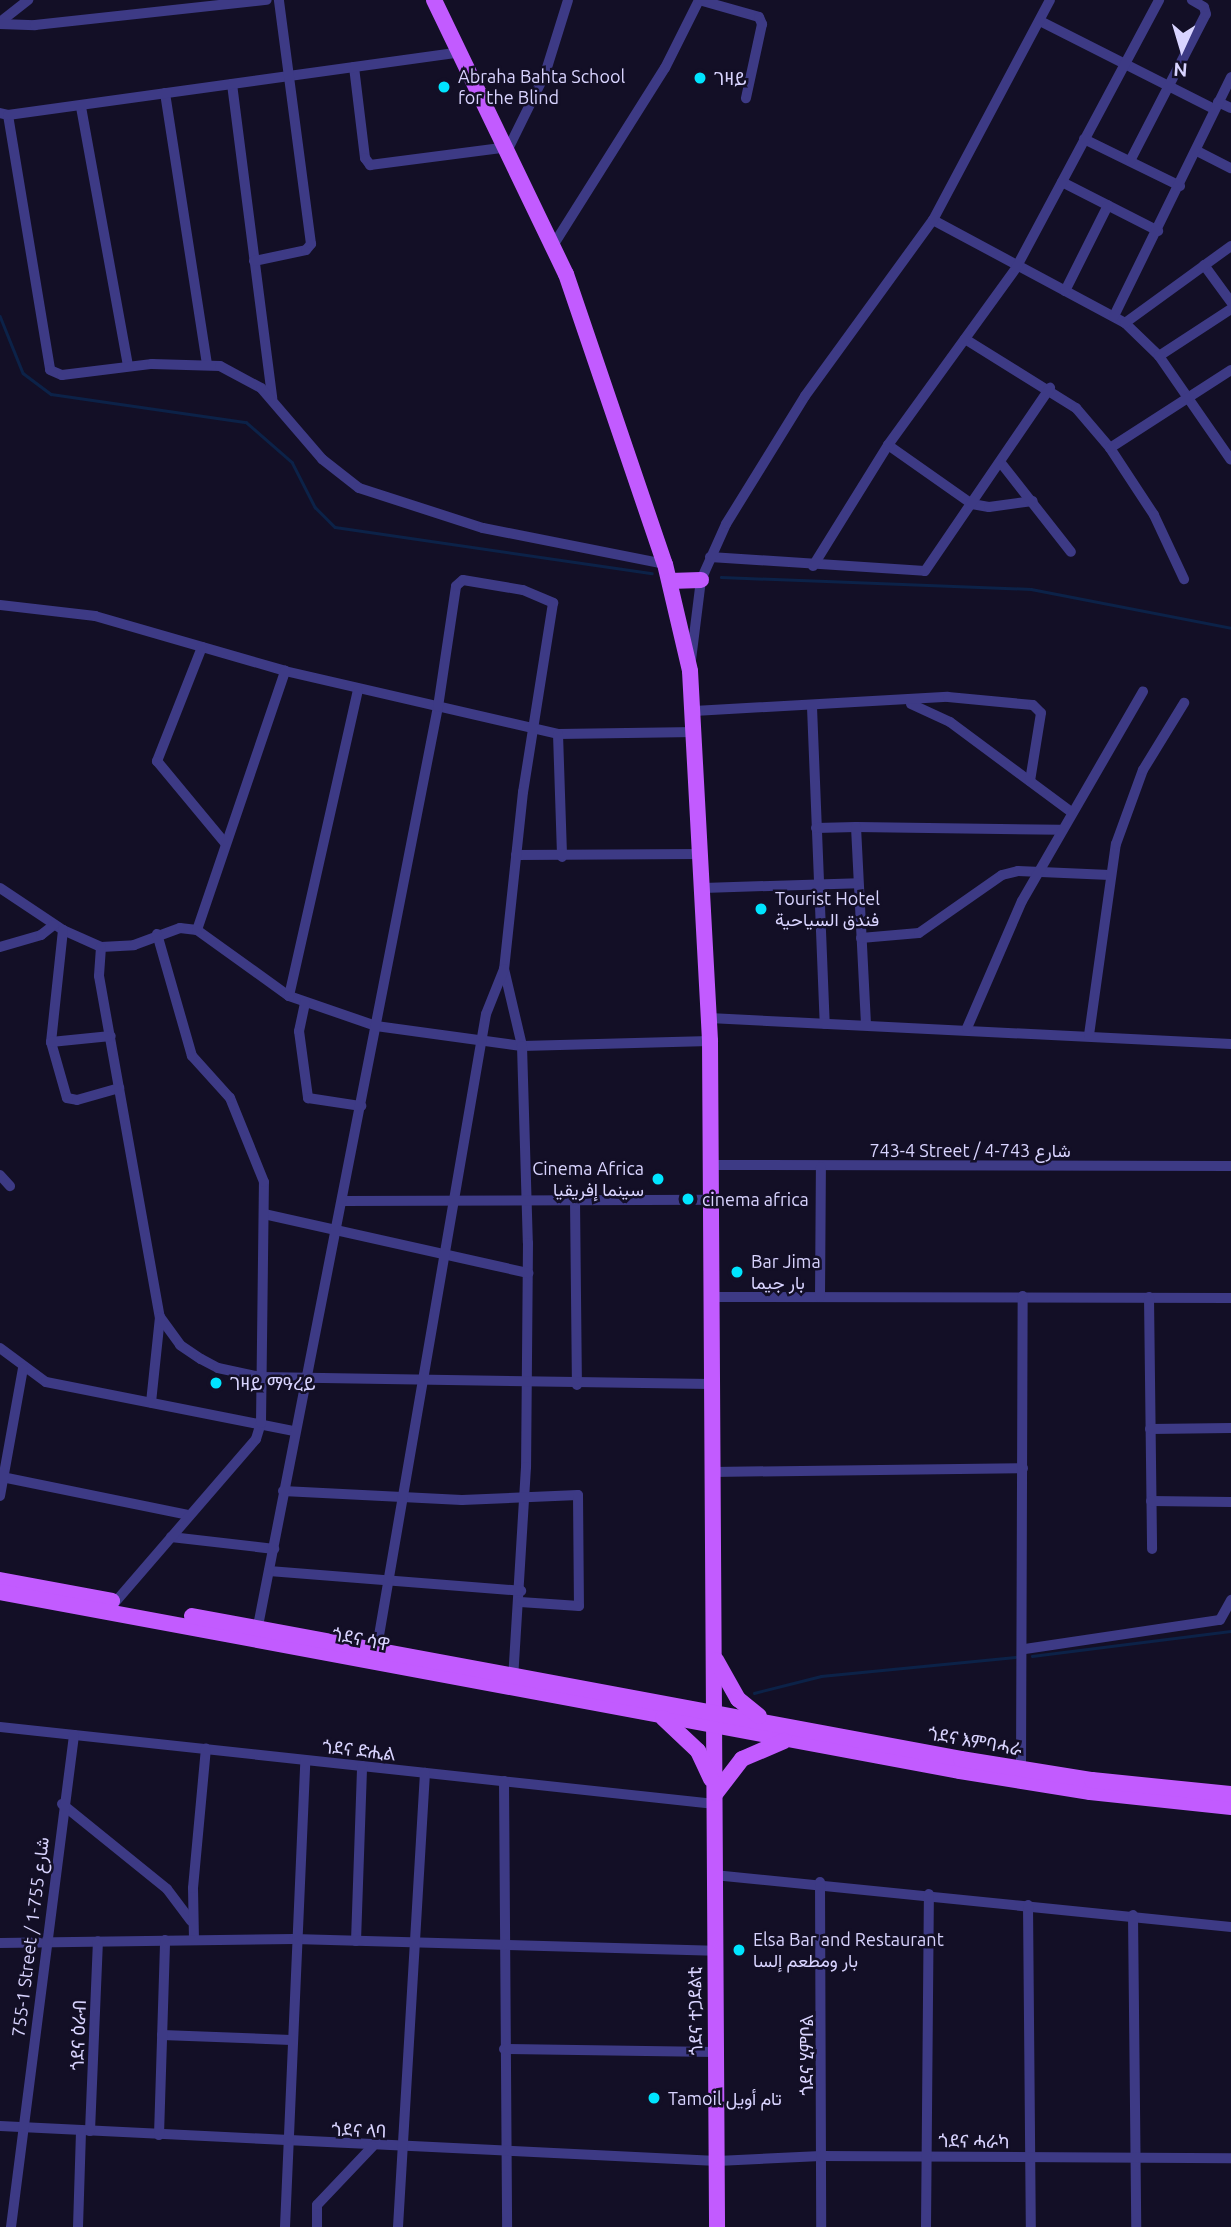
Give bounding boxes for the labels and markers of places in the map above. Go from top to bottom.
place label: Abraha Bahta School for the Blind [458,66,625,108]
place label: ገዛይ [714,67,747,89]
marker: ገዛይ [692,70,708,86]
marker: Abraha Bahta School for the Blind [436,79,452,95]
place label: Tourist Hotel فندق السياحية [775,888,880,930]
marker: Tourist Hotel فندق السياحية [753,901,769,917]
place label: Cinema Africa سينما إفريقيا [532,1158,644,1200]
marker: Cinema Africa سينما إفريقيا [650,1171,666,1187]
place label: cinema africa [702,1188,809,1210]
marker: cinema africa [680,1191,696,1207]
place label: Bar Jima بار جيما [751,1251,821,1294]
marker: Bar Jima بار جيما [729,1264,745,1280]
place label: ገዛይ ማዓረይ [230,1372,316,1394]
marker: ገዛይ ማዓረይ [208,1375,224,1391]
place label: Elsa Bar and Restaurant بار ومطعم إلسا [753,1929,944,1972]
marker: Elsa Bar and Restaurant بار ومطعم إلسا [731,1942,747,1958]
place label: Tamoil تام أويل [668,2087,782,2109]
marker: Tamoil تام أويل [646,2090,662,2106]

